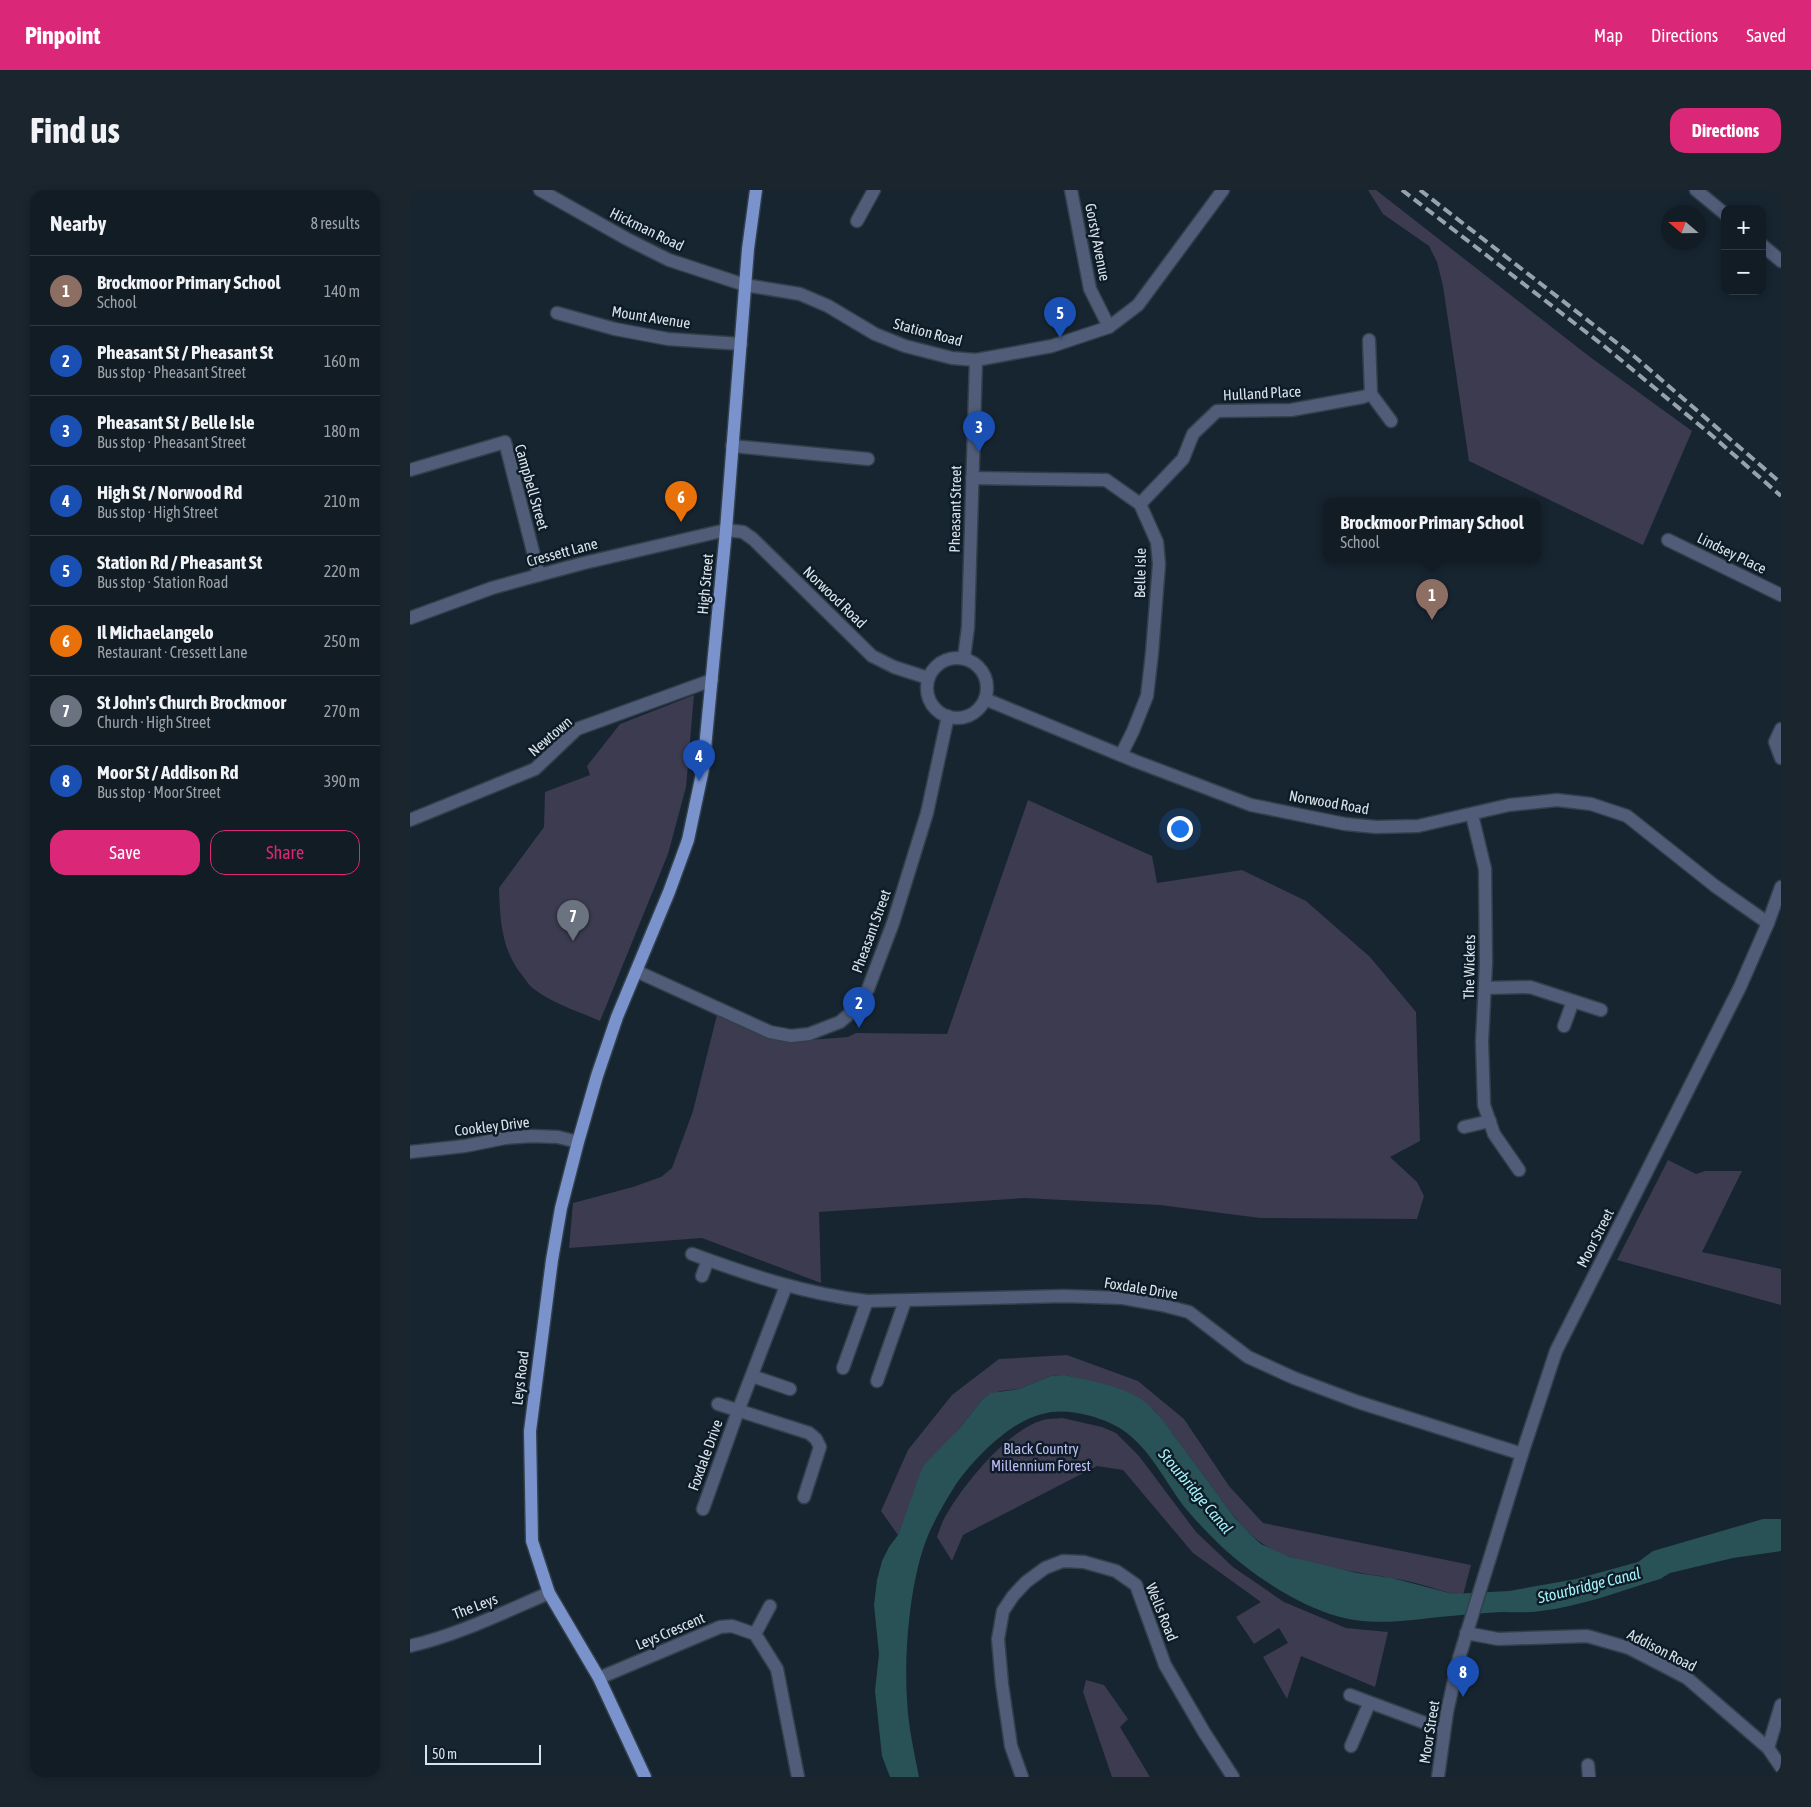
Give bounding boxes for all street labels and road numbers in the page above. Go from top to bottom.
street label: Gorsty Avenue [1082,202,1114,282]
street label: Hickman Road [607,204,687,254]
street label: Mount Avenue [610,302,692,332]
street label: Station Road [892,315,964,349]
street label: Hulland Place [1223,382,1302,404]
street label: Campbell Street [512,442,552,532]
street label: Pheasant Street [946,465,964,553]
street label: Lindsey Place [1695,529,1769,577]
street label: Cressett Lane [525,534,600,570]
street label: Belle Isle [1131,547,1149,598]
street label: High Street [694,553,716,615]
street label: Norwood Road [800,563,870,631]
street label: Newtown [525,713,575,759]
street label: Norwood Road [1288,787,1370,817]
street label: Pheasant Street [848,887,894,975]
street label: The Wickets [1460,934,1478,1000]
street label: Cookley Drive [454,1113,531,1139]
street label: Moor Street [1573,1206,1617,1270]
street label: Foxdale Drive [1103,1274,1179,1302]
street label: Leys Road [508,1350,532,1406]
street label: Foxdale Drive [684,1417,726,1493]
street label: Wells Road [1143,1580,1181,1644]
street label: The Leys [450,1590,500,1622]
street label: Leys Crescent [633,1609,707,1653]
street label: Addison Road [1625,1625,1699,1675]
street label: Moor Street [1416,1699,1442,1765]

